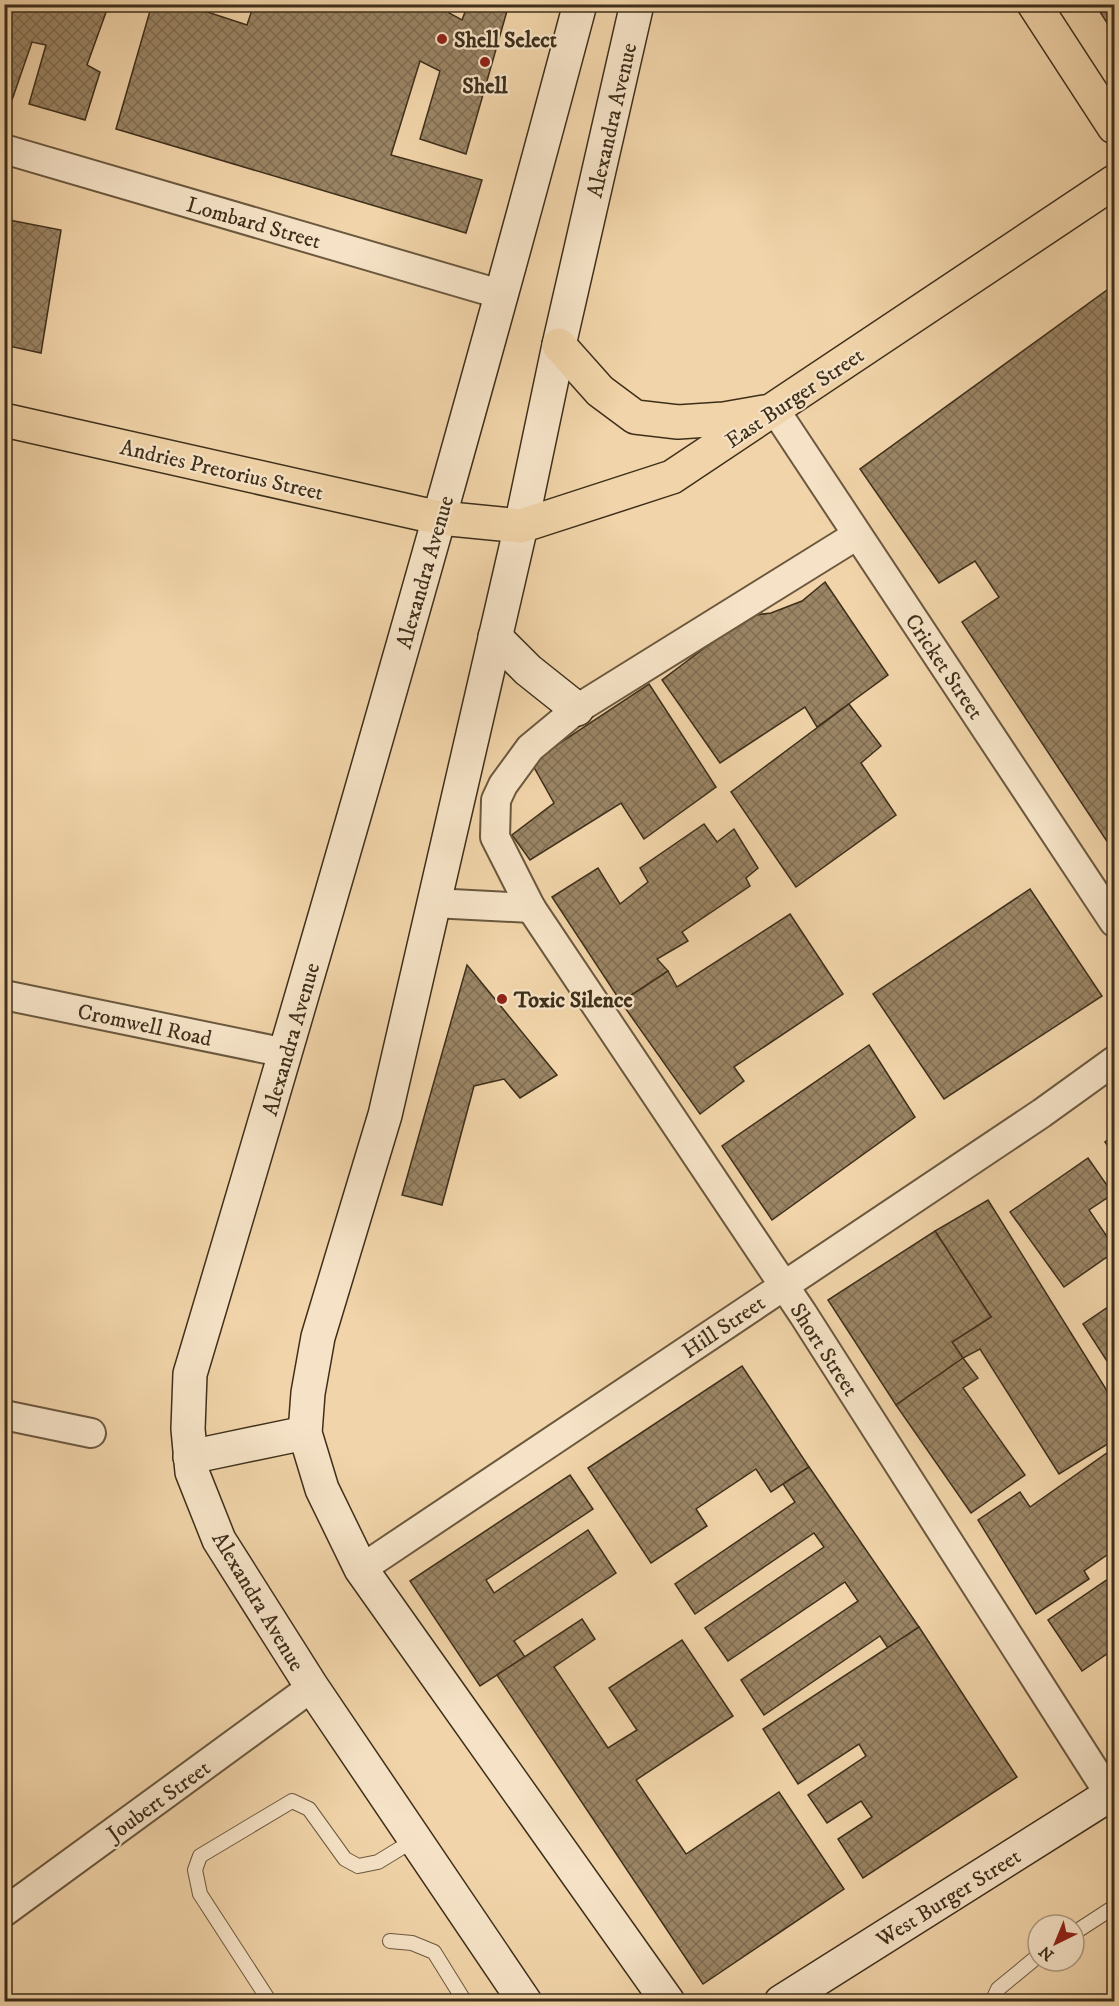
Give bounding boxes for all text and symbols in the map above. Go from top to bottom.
place label: Shell Select [454,27,557,54]
marker: Shell Select [435,32,449,46]
street label: Alexandra Avenue [582,40,643,200]
marker: Shell [478,55,492,69]
place label: Shell [462,73,508,100]
street label: Lombard Street [183,191,324,256]
street label: East Burger Street [720,342,869,455]
street label: Andries Pretorius Street [117,434,326,507]
street label: Alexandra Avenue [391,493,460,652]
street label: Cricket Street [899,609,989,725]
street label: Alexandra Avenue [257,960,326,1119]
place label: Toxic Silence [513,987,633,1014]
marker: Toxic Silence [495,992,509,1006]
street label: Cromwell Road [75,998,214,1053]
street label: Hill Street [677,1290,770,1365]
street label: Short Street [784,1298,864,1401]
street label: Alexandra Avenue [205,1527,310,1676]
street label: Joubert Street [100,1755,216,1849]
street label: West Burger Street [871,1843,1026,1954]
north arrow [1026,1913,1086,1973]
text: N [1035,1941,1058,1965]

